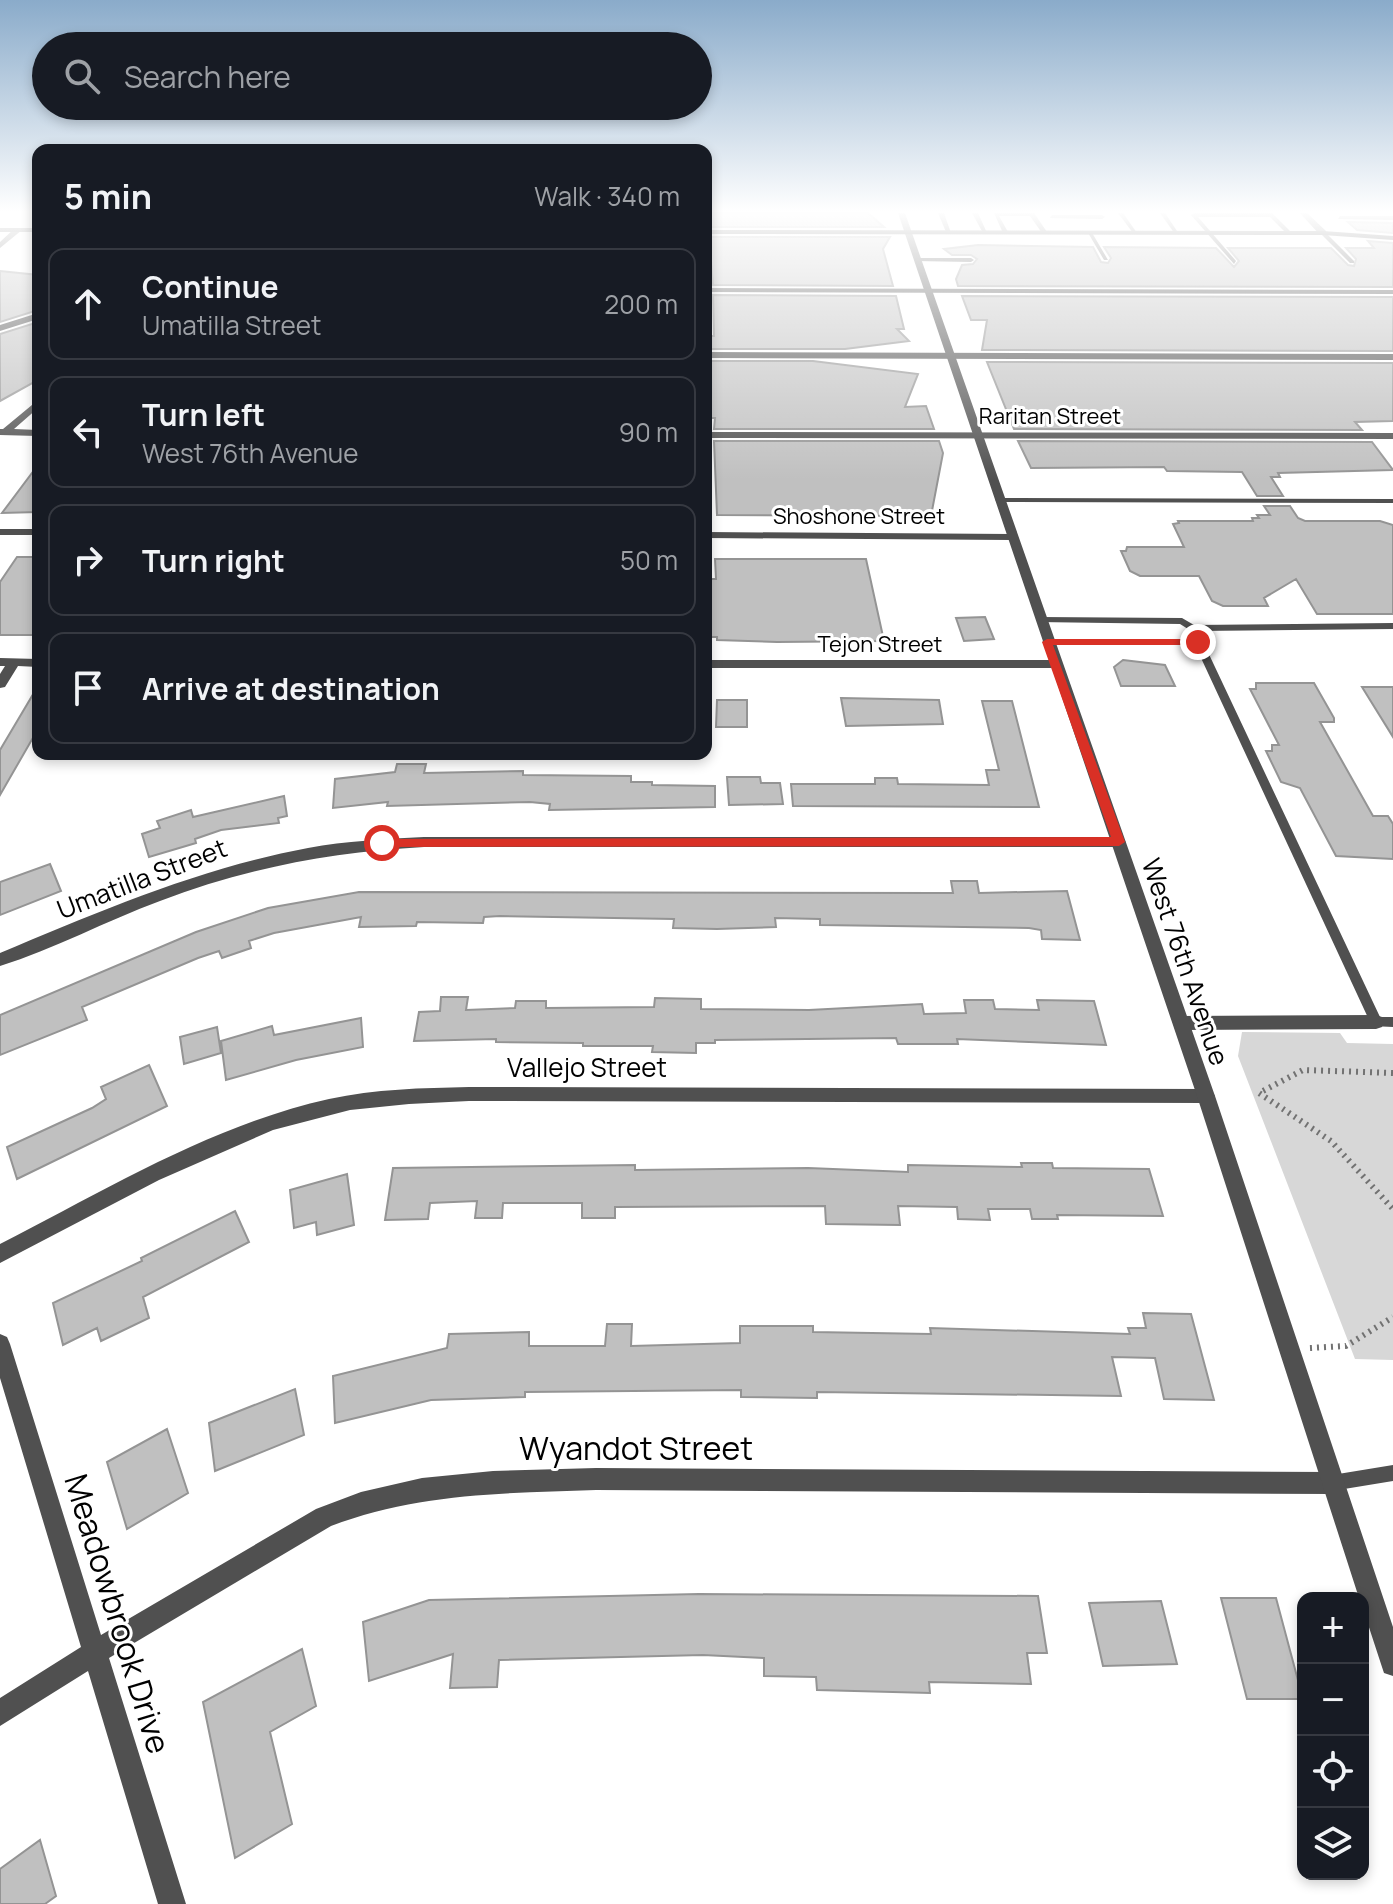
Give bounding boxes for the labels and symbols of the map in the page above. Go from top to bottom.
street label: Raritan Street [979,401,1121,431]
street label: Shoshone Street [773,501,945,531]
route end [1180,624,1216,660]
street label: Tejon Street [818,629,943,659]
route start [364,825,400,861]
street label: Umatilla Street [51,829,232,927]
street label: West 76th Avenue [1134,853,1238,1070]
street label: Vallejo Street [507,1049,667,1085]
street label: Wyandot Street [519,1426,753,1470]
street label: Meadowbrook Drive [55,1469,181,1759]

